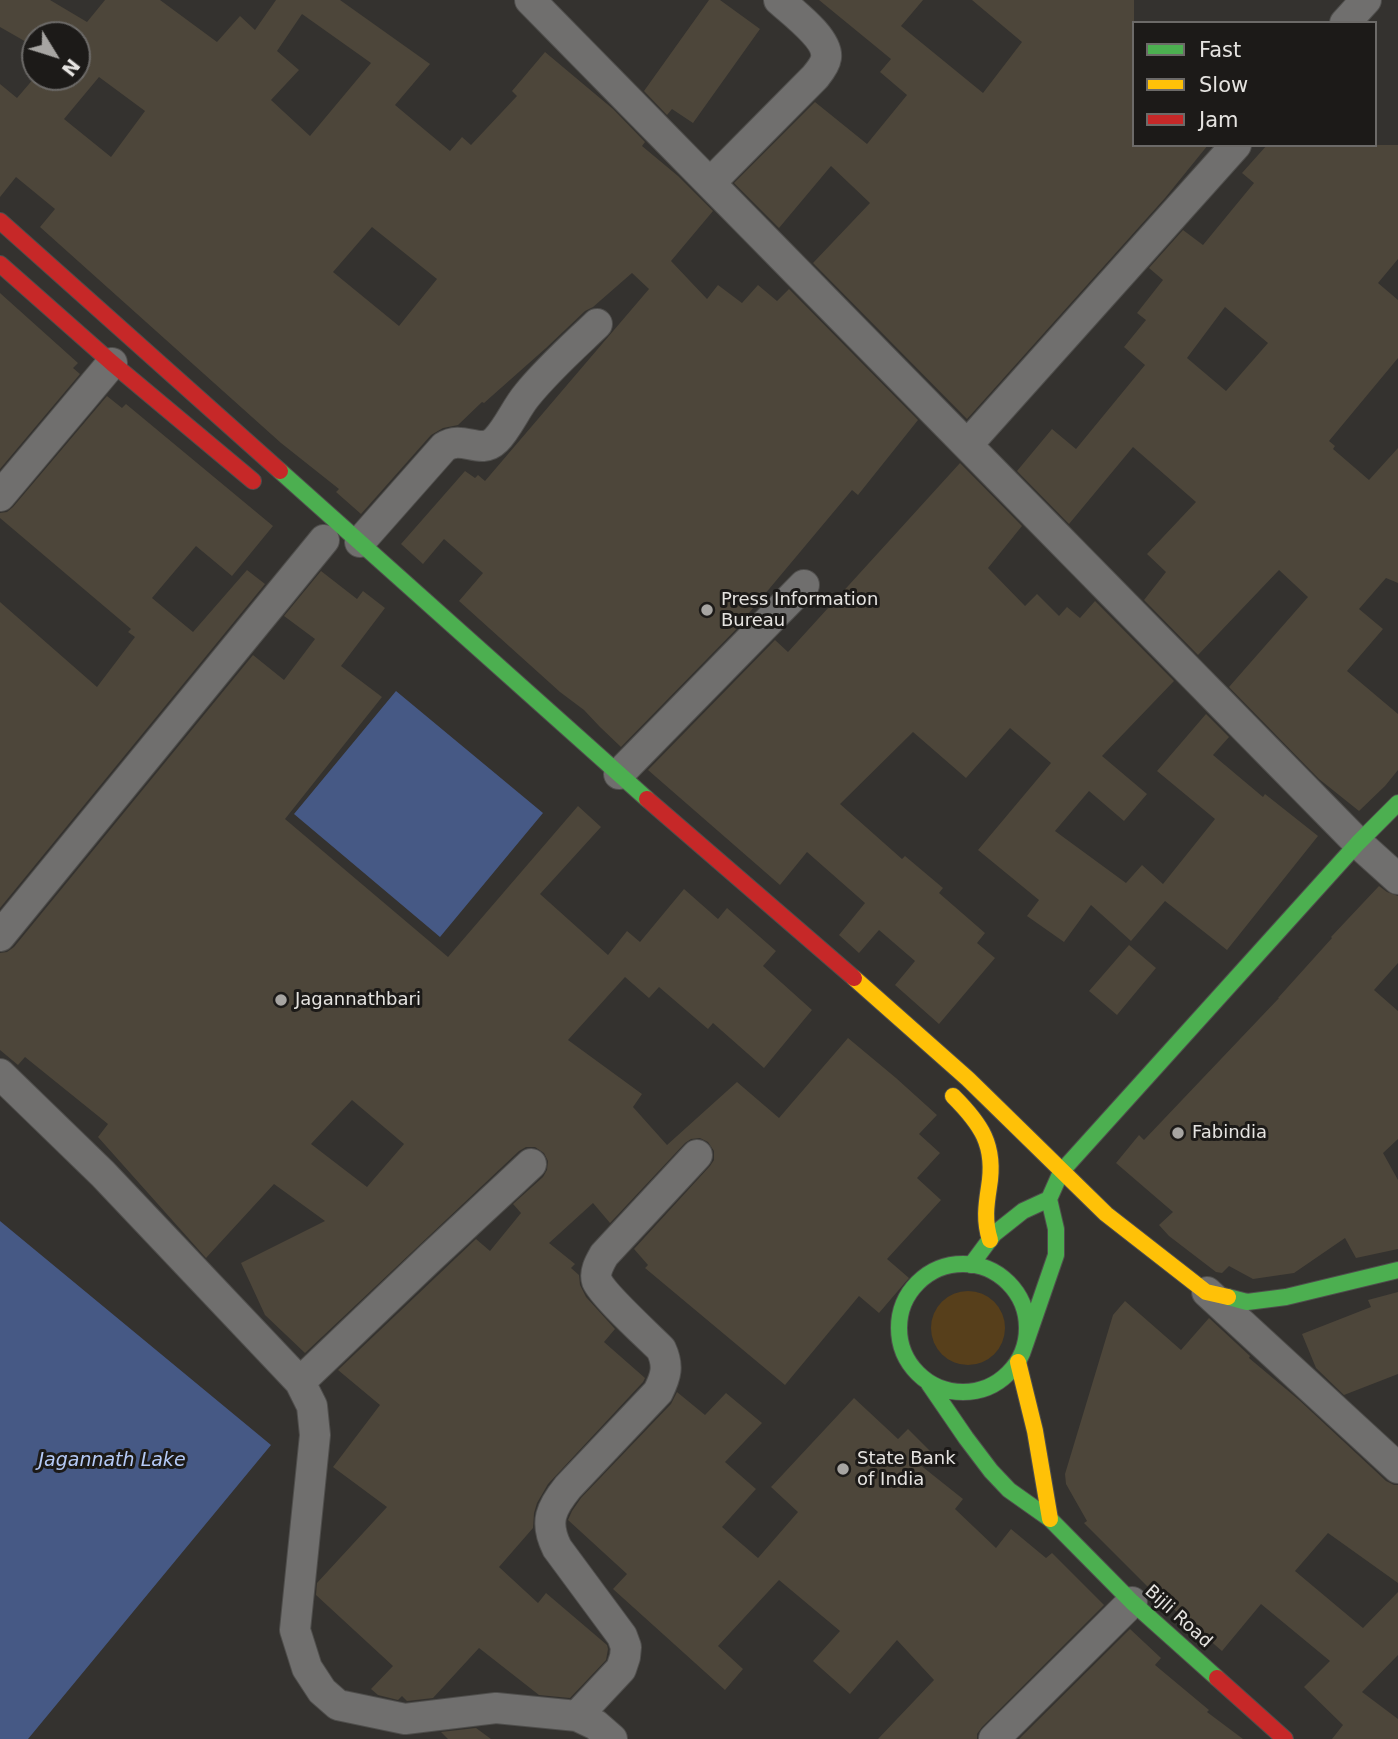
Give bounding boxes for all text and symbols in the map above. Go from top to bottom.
north arrow [21,21,91,91]
legend [1132,21,1377,147]
text: Fast [1199,38,1241,62]
text: N [57,55,85,81]
text: Slow [1199,73,1248,97]
text: Jam [1199,108,1239,132]
place label: Press Information Bureau [721,589,878,632]
marker: Press Information Bureau [699,602,715,618]
place label: Jagannathbari [295,989,421,1011]
marker: Jagannathbari [273,992,289,1008]
place label: Fabindia [1192,1122,1267,1144]
marker: Fabindia [1170,1125,1186,1141]
place label: State Bank of India [857,1448,956,1490]
water label: Jagannath Lake [38,1450,186,1472]
marker: State Bank of India [835,1461,851,1477]
street label: Bijli Road [1140,1581,1216,1653]

